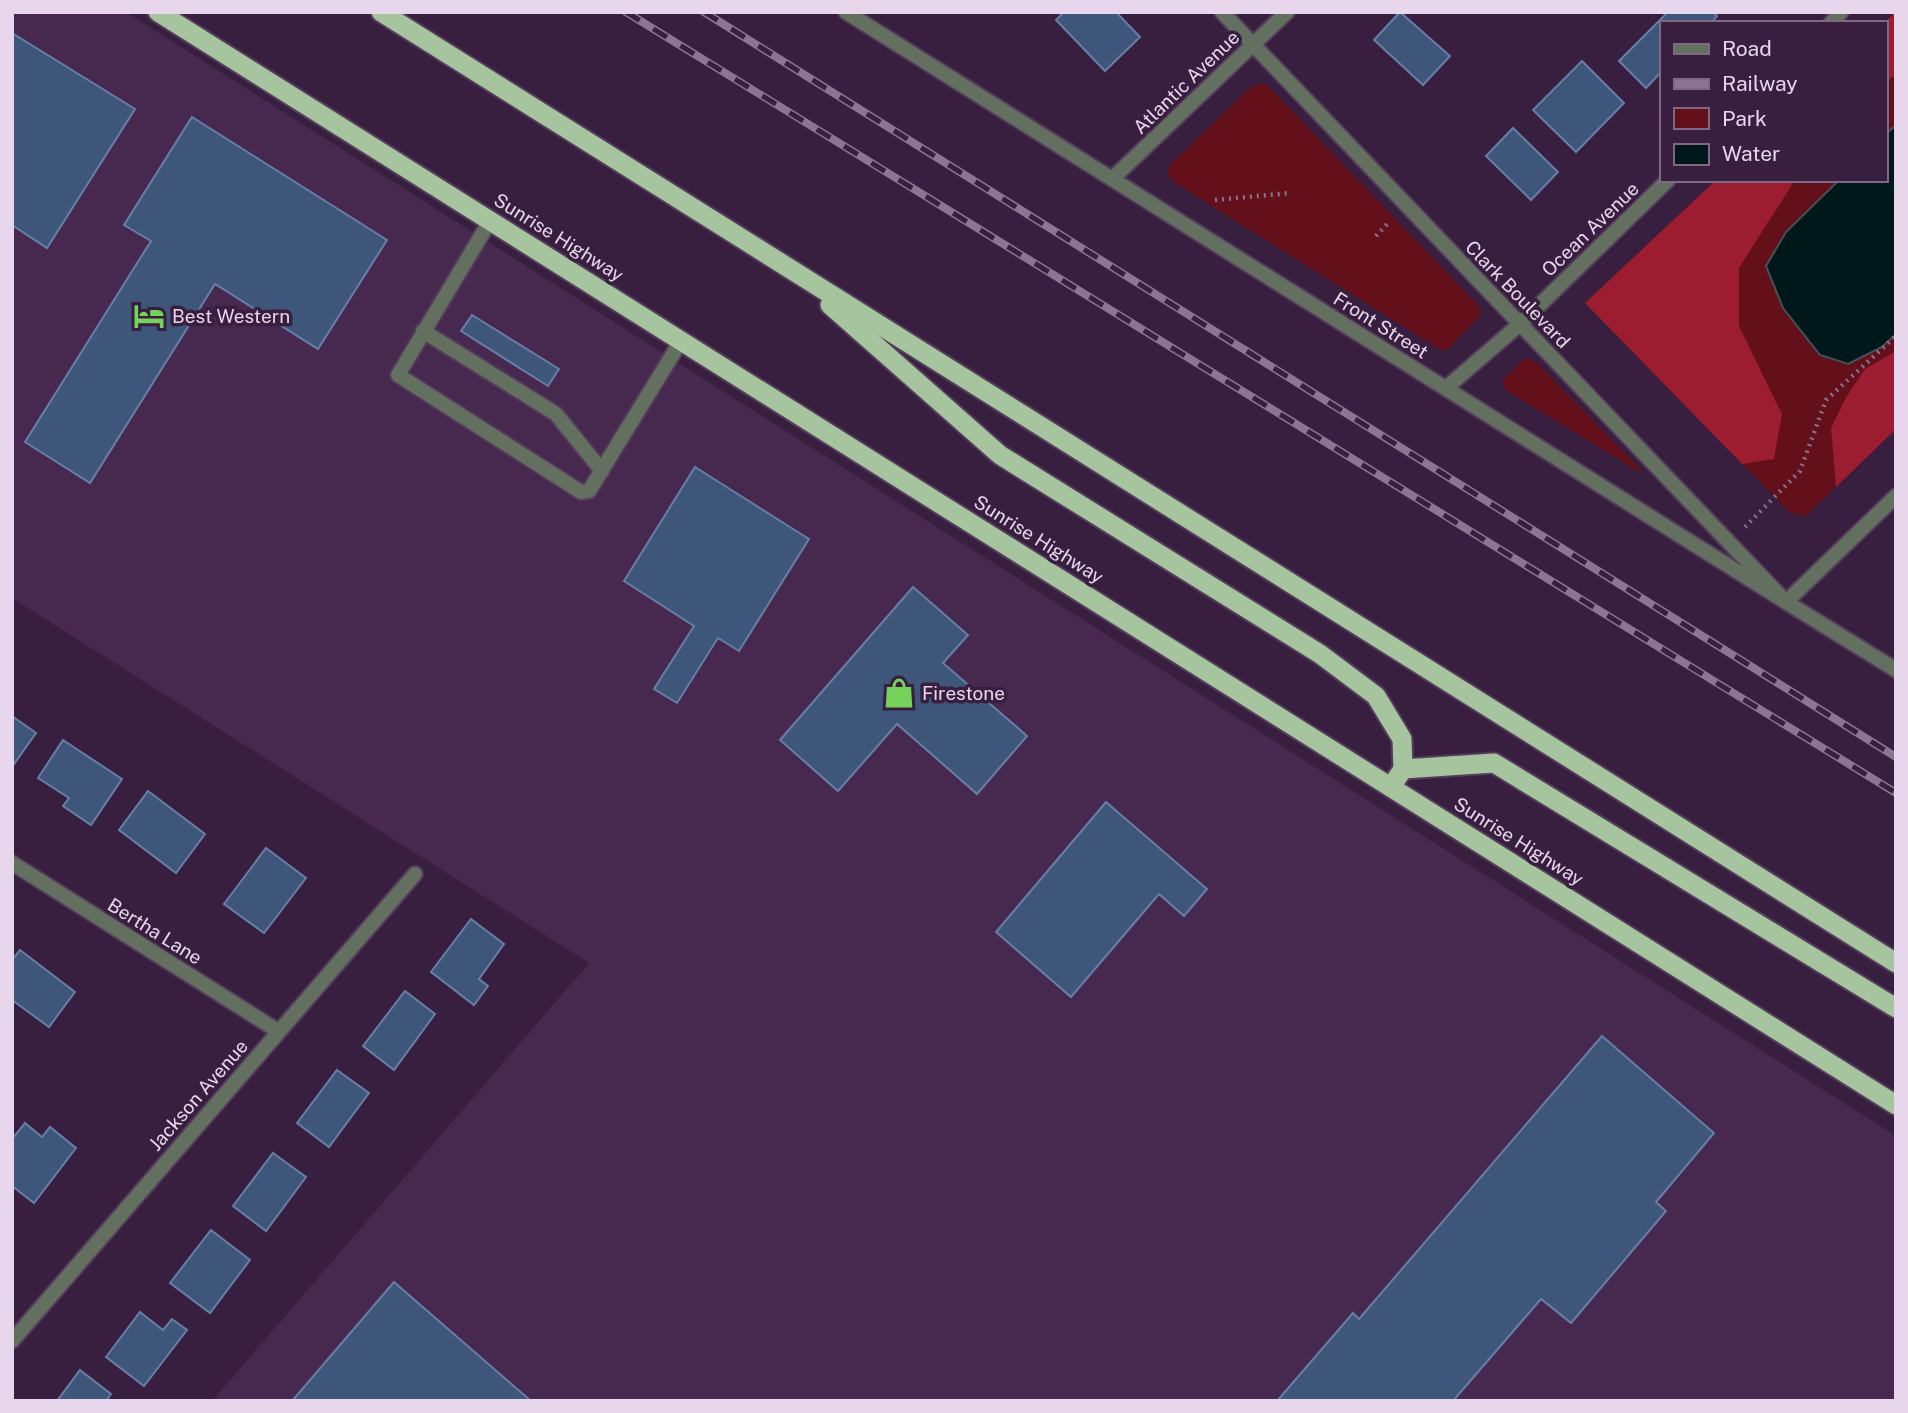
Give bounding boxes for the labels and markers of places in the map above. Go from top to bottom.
hotel icon: Best Western [132,299,166,333]
place label: Best Western [172,305,290,327]
shop icon: Firestone [882,676,916,710]
place label: Firestone [922,682,1005,704]

